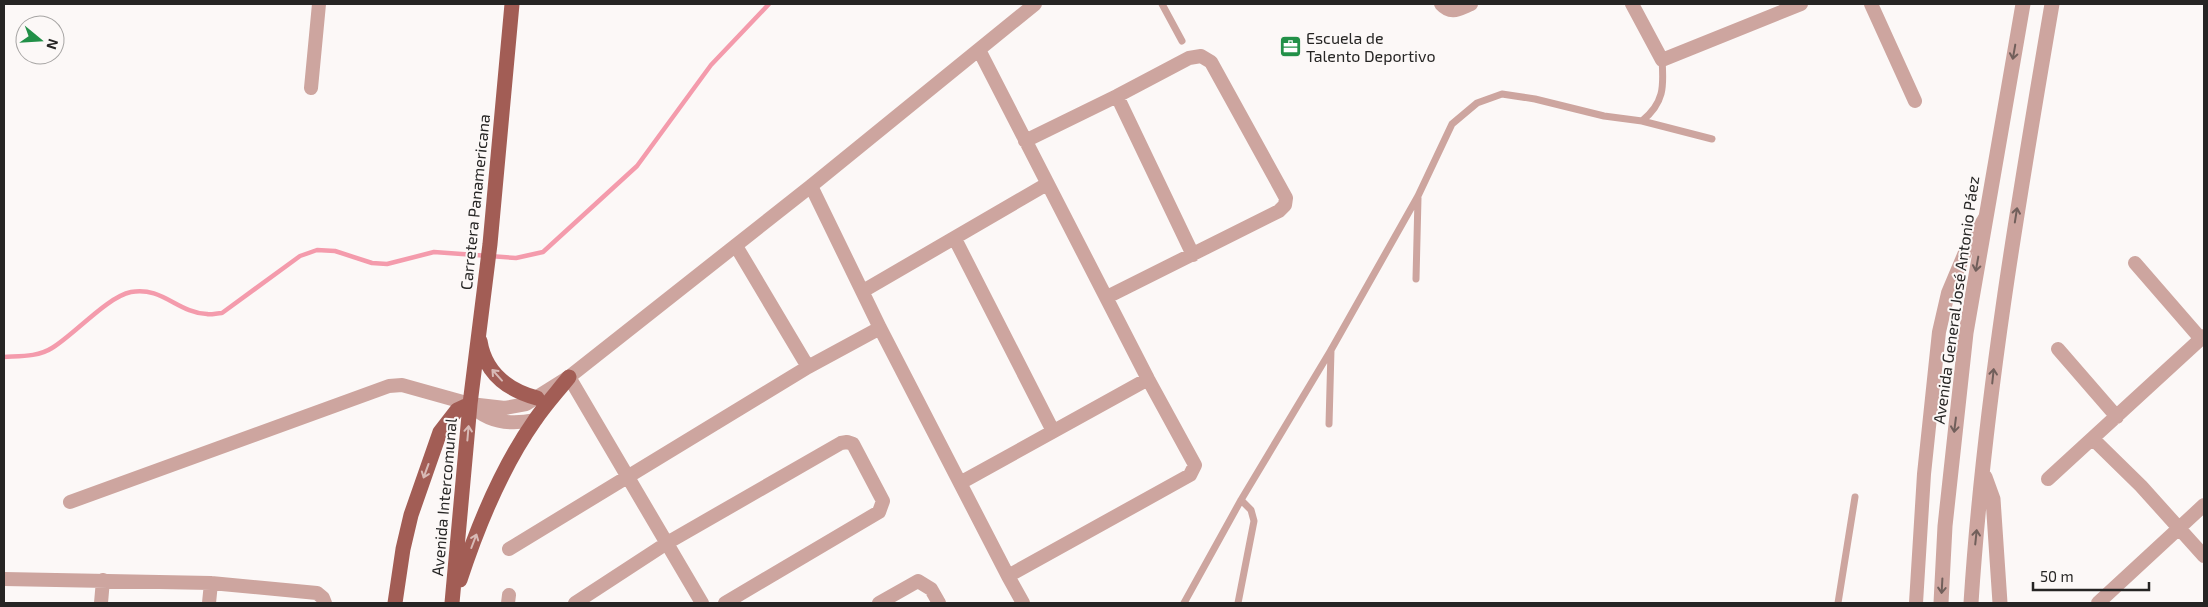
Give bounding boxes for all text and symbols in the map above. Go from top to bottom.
north arrow [15,15,65,65]
place label: Escuela de Talento Deportivo [1306,28,1436,65]
office icon: Escuela de Talento Deportivo [1278,35,1302,59]
text: N [43,37,62,52]
one-way arrow [2009,43,2019,59]
street label: Carretera Panamericana [456,113,493,291]
street label: Avenida General José Antonio Páez [1929,175,1982,425]
one-way arrow [2012,207,2022,223]
one-way arrow [1972,255,1982,271]
one-way arrow [1988,368,1998,384]
one-way arrow [491,369,503,382]
one-way arrow [1950,416,1960,432]
street label: Avenida Intercomunal [427,417,460,577]
one-way arrow [463,425,473,441]
one-way arrow [421,463,430,478]
one-way arrow [1971,529,1981,545]
one-way arrow [470,533,479,549]
scale bar [2033,560,2149,592]
text: 50 m [2040,567,2074,585]
one-way arrow [1938,578,1947,594]

